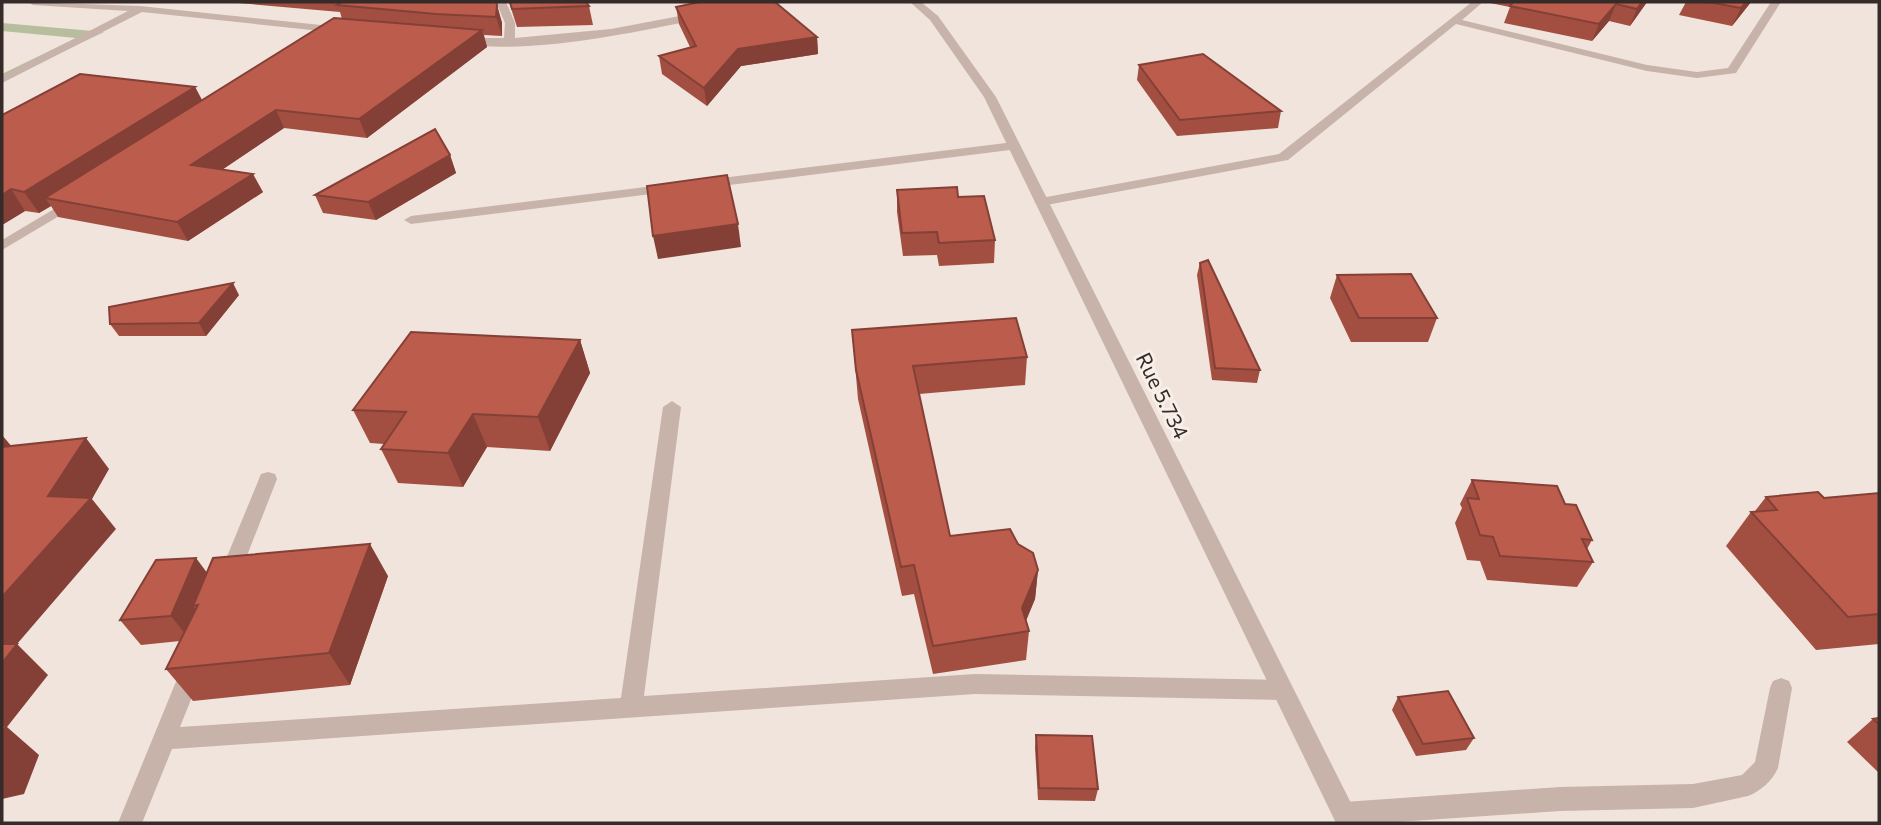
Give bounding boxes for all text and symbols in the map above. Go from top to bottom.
street label: Rue 5.734 [1132,348,1195,443]

